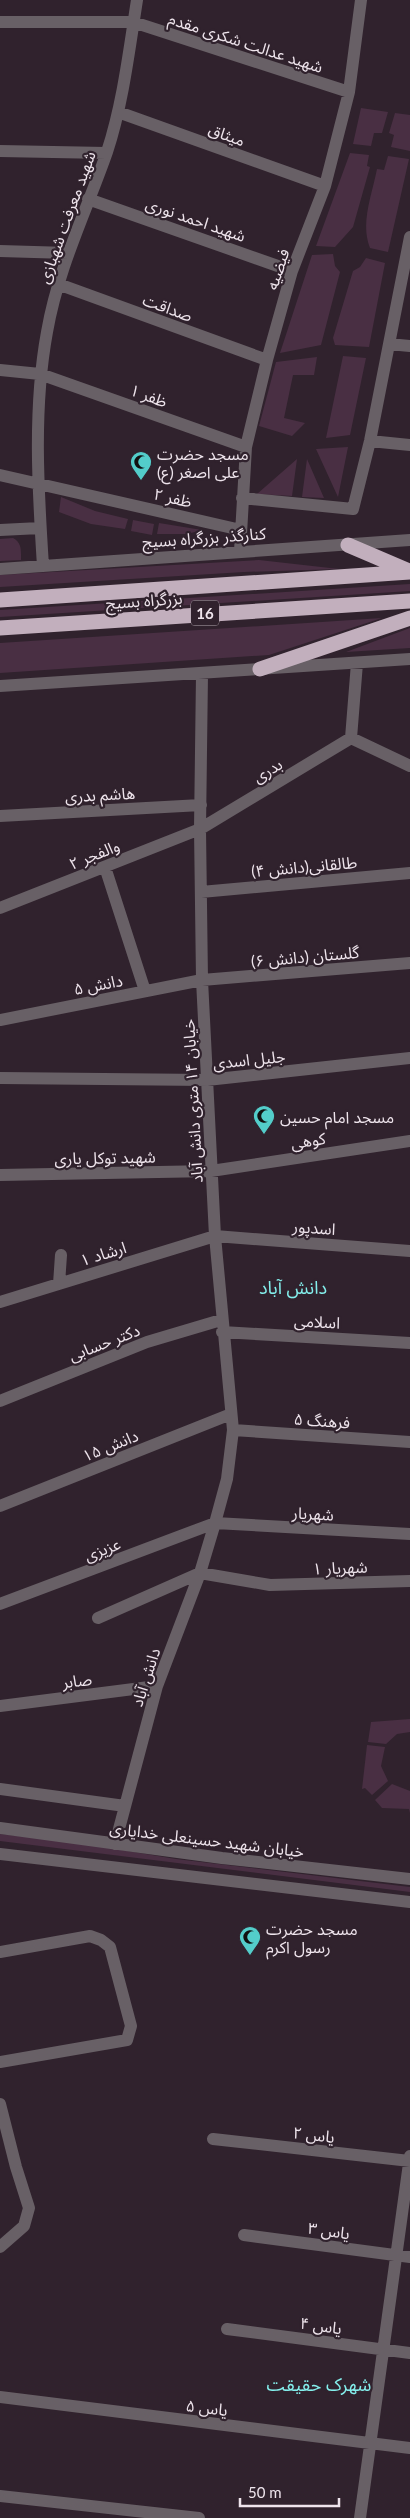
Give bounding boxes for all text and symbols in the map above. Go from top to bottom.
street label: شهید عدالت شکری مقدم [165,8,326,80]
street label: میثاق [206,119,248,150]
street label: شهید معرفت شهبازی [33,148,100,286]
street label: شهید احمد نوری [143,193,248,246]
street label: فیضیه [261,246,293,292]
street label: صداقت [141,289,195,325]
street label: ظفر ۱ [127,380,170,411]
place label: مسجد حضرت علی اصغر (ع) [157,444,249,485]
mosque icon: مسجد حضرت علی اصغر (ع) [129,450,153,481]
street label: ظفر ۲ [152,483,194,512]
street label: کنارگذر بزرگراه بسیج [141,523,267,555]
street label: بزرگراه بسیج [105,588,183,616]
road number: 16 [191,600,219,626]
street label: بدری [249,754,286,787]
street label: هاشم بدری [64,783,136,809]
street label: والفجر ۲ [66,835,122,874]
street label: طالقانی(دانش ۴) [250,852,358,881]
street label: گلستان (دانش ۶) [250,942,360,971]
street label: دانش ۵ [72,970,124,999]
street label: خیابان ۱۴ متری دانش آباد [178,1019,207,1183]
street label: جلیل اسدی [212,1046,286,1073]
mosque icon: مسجد امام حسین [252,1104,276,1135]
place label: مسجد امام حسین [280,1107,394,1130]
street label: کوهی [289,1128,327,1153]
street label: شهید توکل یاری [54,1147,156,1168]
street label: اسدپور [291,1216,336,1240]
street label: ارشاد ۱ [78,1237,129,1270]
district label: دانش آباد [259,1276,327,1299]
street label: اسلامی [293,1310,341,1333]
street label: دکتر حسابی [66,1320,142,1365]
street label: فرهنگ ۵ [293,1409,351,1432]
street label: دانش ۱۵ [79,1425,141,1466]
street label: شهریار [291,1502,334,1525]
street label: عزیزی [81,1533,123,1565]
street label: شهریار ۱ [312,1557,368,1578]
street label: دانش آباد [127,1645,164,1709]
street label: صابر [60,1669,93,1692]
street label: خیابان شهید حسینعلی خدایاری [108,1818,305,1861]
place label: مسجد حضرت رسول اکرم [266,1919,358,1960]
mosque icon: مسجد حضرت رسول اکرم [238,1925,262,1956]
street label: یاس ۲ [292,2122,336,2147]
street label: یاس ۳ [307,2218,351,2243]
street label: یاس ۴ [299,2313,343,2338]
district label: شهرک حقیقت [267,2373,371,2396]
street label: یاس ۵ [185,2395,229,2420]
scale bar [240,2476,339,2508]
text: 50 m [248,2483,282,2501]

